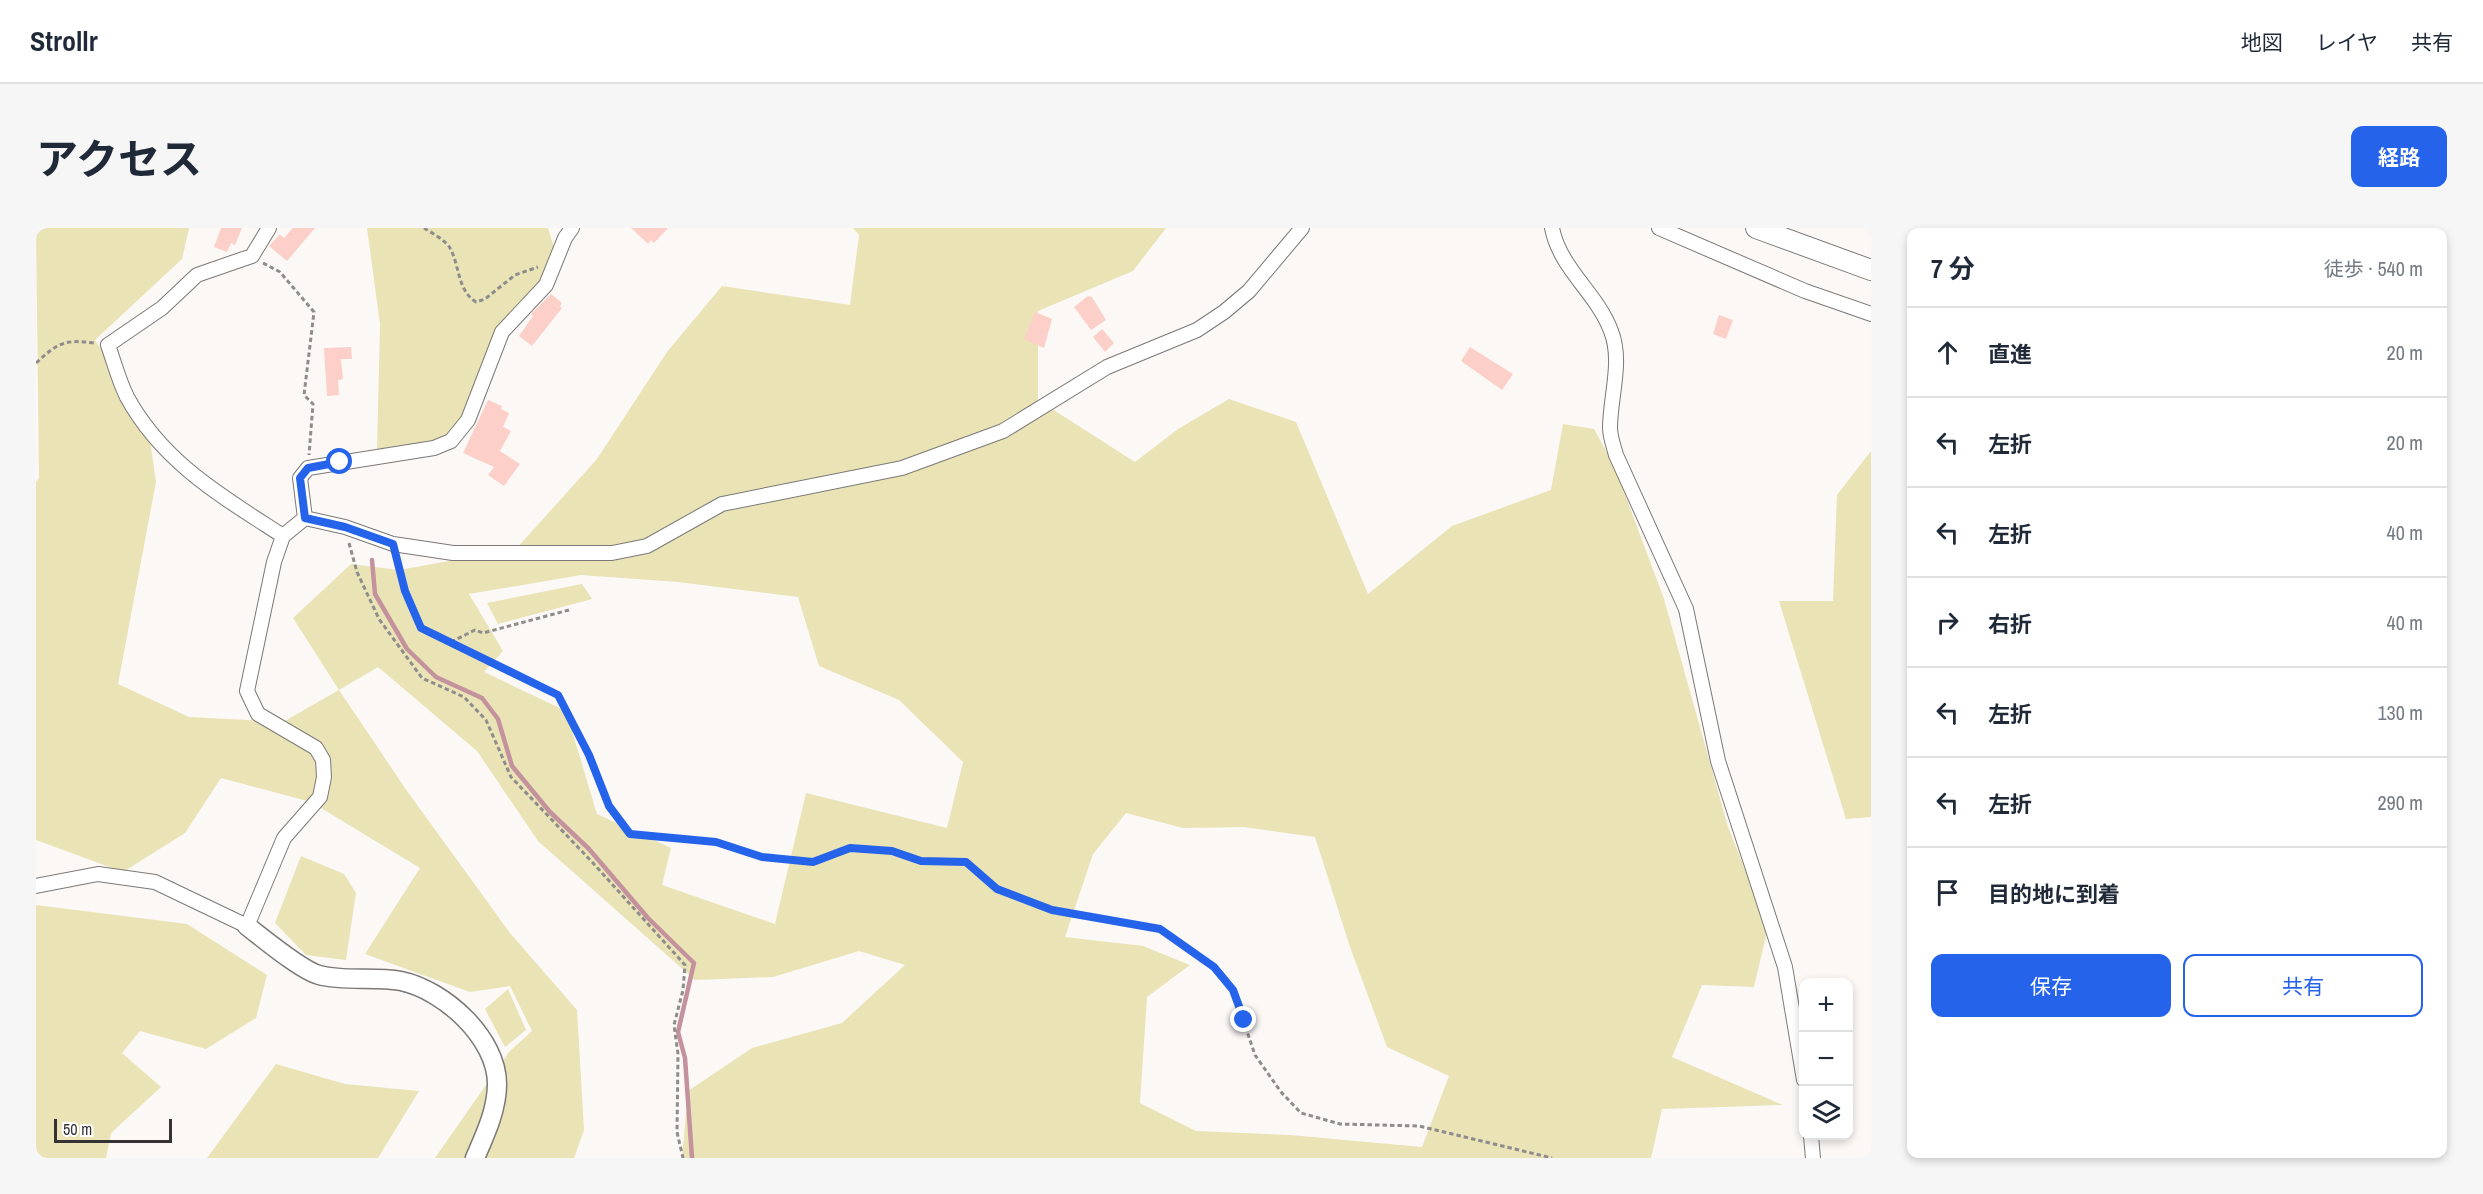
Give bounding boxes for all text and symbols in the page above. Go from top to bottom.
text: Strollr [30,22,98,60]
text: 地図 [2241,28,2283,57]
text: レイヤ [2316,28,2378,57]
text: 共有 [2411,28,2453,57]
button: 経路 [2351,126,2447,187]
text: アクセス [36,131,202,187]
text: 7 分 [1931,251,1975,286]
text: 徒歩 · 540 m [2324,255,2423,282]
icon: ahead [1931,336,1964,369]
text: 直進 [1988,339,2032,369]
text: 20 m [2387,339,2423,366]
icon: left [1931,426,1964,459]
text: 左折 [1988,429,2032,459]
text: 20 m [2387,429,2423,456]
route start [326,448,352,474]
icon: left [1931,516,1964,549]
text: 左折 [1988,519,2032,549]
text: 40 m [2387,519,2423,546]
icon: right [1931,606,1964,639]
text: 右折 [1988,609,2032,639]
text: 40 m [2387,609,2423,636]
icon: left [1931,696,1964,729]
text: 左折 [1988,699,2032,729]
text: 130 m [2377,699,2423,726]
icon: left [1931,786,1964,819]
text: 左折 [1988,789,2032,819]
text: 290 m [2377,789,2423,816]
icon: arrive [1931,876,1964,909]
text: 目的地に到着 [1988,879,2120,909]
button: 保存 [1931,954,2171,1017]
button: 共有 [2183,954,2423,1017]
map controls [1799,978,1853,1140]
button: + [1799,978,1853,1032]
route end [1230,1006,1256,1032]
button: − [1799,1032,1853,1086]
button: layers [1799,1086,1853,1140]
scale bar [54,1116,172,1144]
text: 50 m [63,1118,92,1140]

